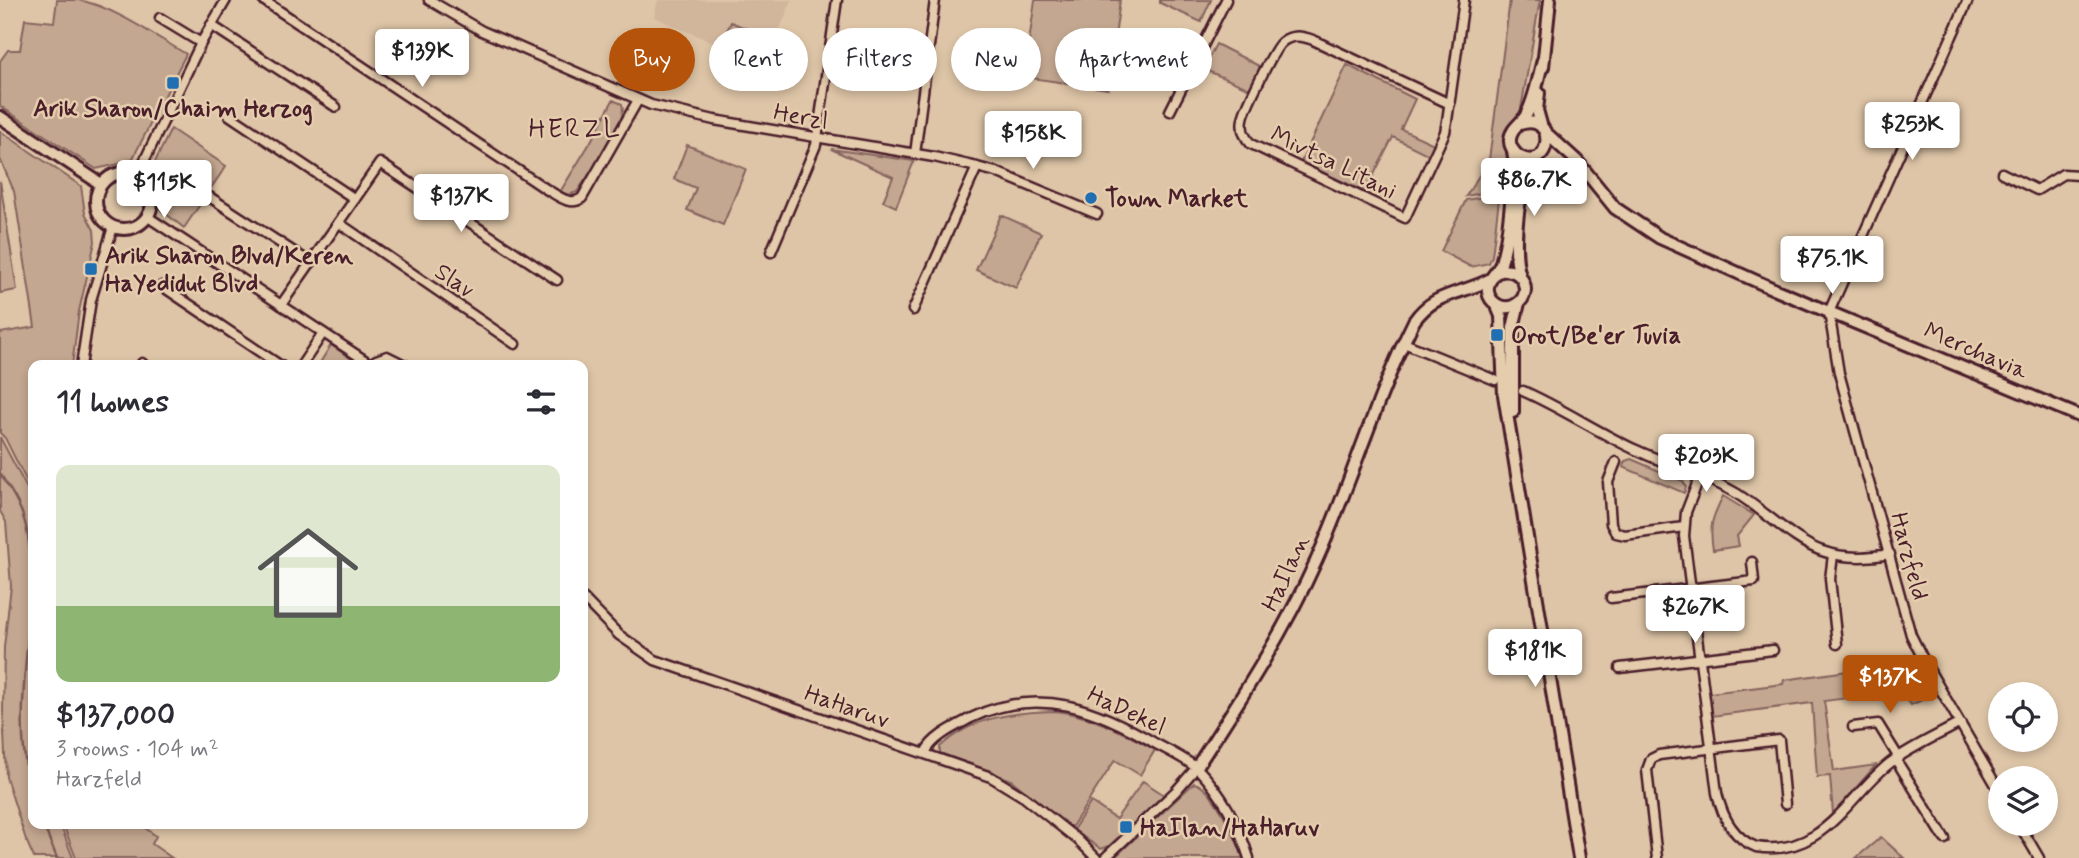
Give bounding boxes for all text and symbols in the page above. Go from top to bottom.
chip: Buy [609,28,695,91]
chip: Rent [709,28,808,91]
chip: Filters [822,28,937,91]
chip: New [951,28,1041,91]
chip: Apartment [1055,28,1212,91]
pin: $139K [373,29,471,89]
text: $139K [391,37,453,67]
marker: Arik Sharon/Chaim Herzog [165,75,181,91]
place label: Arik Sharon/Chaim Herzog [33,94,313,126]
street label: Herzl [771,97,831,138]
pin: $253K [1863,102,1961,162]
text: $253K [1881,110,1943,140]
pin: $158K [984,111,1082,171]
district label: HERZL [529,113,621,147]
text: $158K [1001,119,1065,149]
street label: Mivtsa Litani [1265,119,1402,207]
pin: $86.7K [1477,158,1591,218]
pin: $115K [115,160,213,220]
text: $86.7K [1497,166,1571,196]
text: $115K [133,168,195,198]
pin: $137K [412,174,510,234]
text: $137K [430,182,492,212]
place label: Town Market [1105,184,1249,215]
marker: Town Market [1083,190,1099,206]
pin: $75.1K [1775,236,1889,296]
place label: Arik Sharon Blvd/Keren HaYedidut Blvd [105,241,353,300]
text: $75.1K [1796,244,1868,274]
street label: Slav [428,257,480,306]
marker: Arik Sharon Blvd/Keren HaYedidut Blvd [83,261,99,277]
street label: Merchavia [1919,316,2033,387]
place label: Orot/Be'er Tuvia [1511,321,1681,352]
marker: Orot/Be'er Tuvia [1489,327,1505,343]
text: 11 homes [56,383,169,422]
icon: filters [522,383,560,421]
pin: $203K [1657,434,1755,494]
text: $203K [1674,442,1738,472]
street label: Harzfeld [1882,509,1935,604]
icon: home [245,510,371,636]
street label: HaIlan [1255,530,1318,617]
pin: $267K [1646,586,1744,645]
text: $267K [1662,593,1728,623]
pin: $181K [1486,630,1584,689]
text: $181K [1504,637,1566,667]
pin: $137K [1841,656,1939,715]
text: $137K [1859,663,1921,693]
street label: HaHaruv [800,678,893,736]
street label: HaDekel [1082,680,1171,743]
map controls [1988,682,2058,836]
button: locate [1988,682,2058,752]
text: $137,000 [56,696,175,735]
text: 3 rooms · 104 m² [56,735,219,765]
text: Harzfeld [56,765,142,795]
button: layers [1988,766,2058,836]
place label: HaIlan/HaHaruv [1140,813,1320,844]
marker: HaIlan/HaHaruv [1118,819,1134,835]

